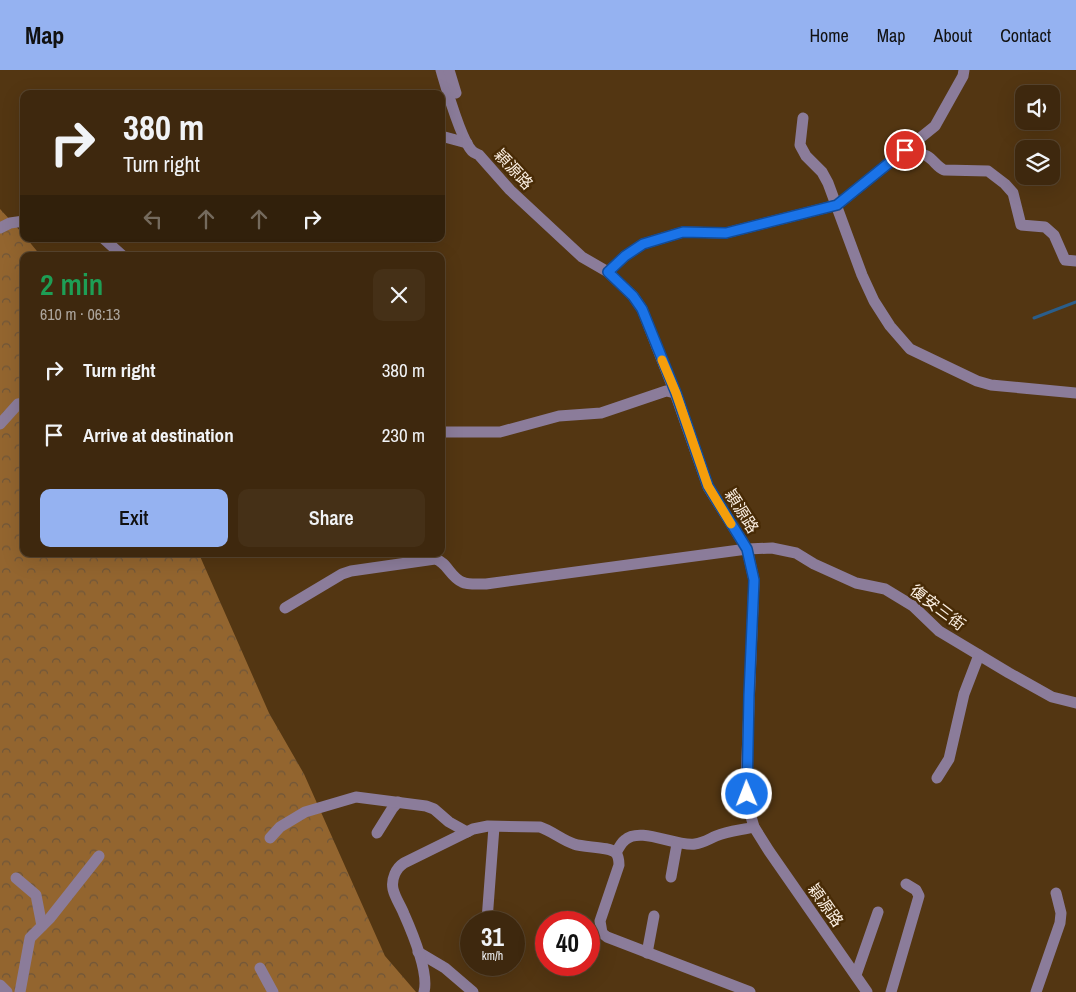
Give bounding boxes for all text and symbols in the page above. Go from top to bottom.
text: Map [25,19,64,51]
text: Home [809,23,849,48]
text: Map [877,23,906,48]
text: About [934,23,972,48]
text: Contact [1000,23,1051,48]
map controls [1015,85,1060,185]
button: sound [1015,85,1060,130]
text: 380 m [123,104,204,151]
icon: right [40,110,105,175]
pin [884,129,926,171]
icon: arrive [891,136,919,164]
button: layers [1015,140,1060,185]
street label: 穎源路 [490,144,538,194]
text: Turn right [123,149,200,179]
icon: left [139,205,167,233]
icon: ahead [192,205,220,233]
icon: ahead [245,205,273,233]
icon: right [298,205,326,233]
text: 2 min [40,264,103,304]
button: close [373,269,425,321]
text: 610 m · 06:13 [40,303,120,325]
icon: right [40,356,68,384]
text: Turn right [83,357,155,383]
text: 380 m [382,357,425,383]
icon: arrive [40,421,68,449]
text: Arrive at destination [83,422,234,448]
text: 230 m [382,422,425,448]
street label: 穎源路 [720,485,764,537]
button: Exit [40,489,228,547]
button: Share [238,489,425,547]
street label: 復安三街 [906,579,970,635]
position arrow [720,767,772,819]
street label: 穎源路 [803,879,849,931]
speed limit sign: 40 [535,911,600,976]
text: 31 [481,920,504,954]
text: km/h [482,948,503,964]

